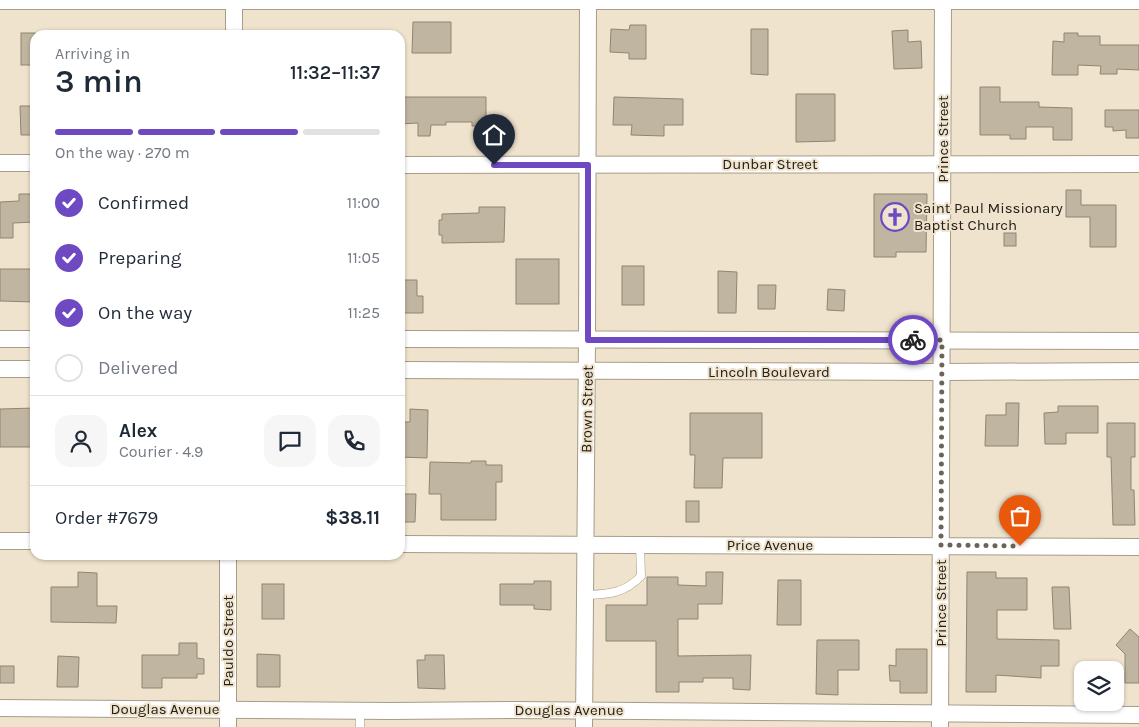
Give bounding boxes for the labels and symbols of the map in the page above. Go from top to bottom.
street label: Prince Street [934,95,952,183]
pin [473,114,515,165]
street label: Dunbar Street [722,155,818,173]
place label: Saint Paul Missionary Baptist Church [914,199,1063,234]
church icon: Saint Paul Missionary Baptist Church [880,202,910,232]
courier [888,315,938,365]
street label: Lincoln Boulevard [708,363,830,381]
street label: Brown Street [577,365,597,453]
pin [999,495,1041,546]
street label: Price Avenue [727,536,813,554]
street label: Prince Street [932,559,950,647]
street label: Pauldo Street [219,595,237,687]
street label: Douglas Avenue [111,700,219,718]
street label: Douglas Avenue [515,701,623,719]

